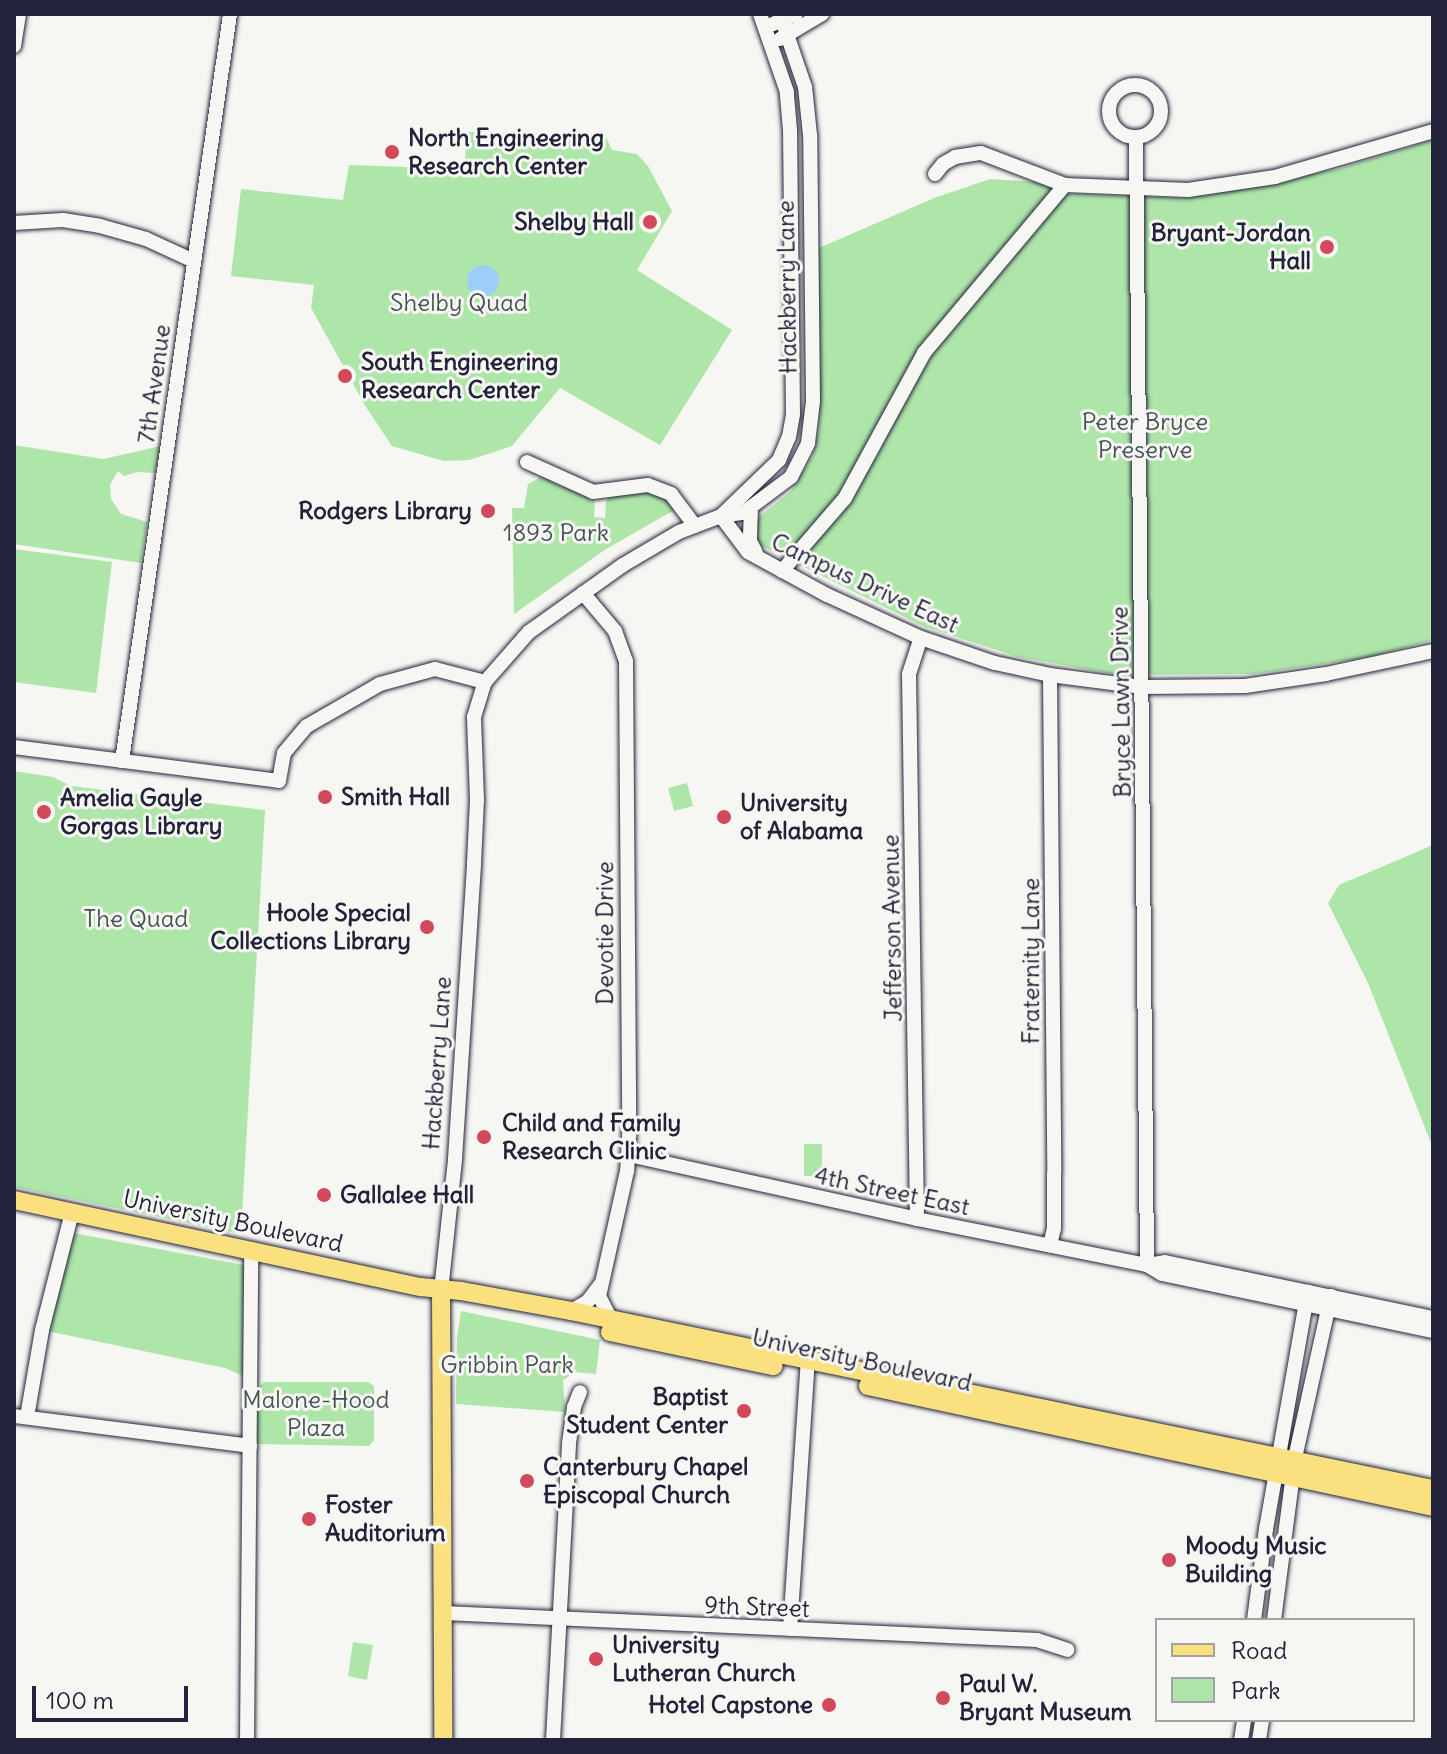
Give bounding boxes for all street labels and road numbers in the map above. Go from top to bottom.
street label: Hackberry Lane [771,200,803,374]
street label: 7th Avenue [131,323,177,445]
street label: Campus Drive East [767,527,963,639]
street label: Bryce Lawn Drive [1105,606,1137,798]
street label: Jefferson Avenue [876,834,908,1022]
street label: Devotie Drive [591,861,619,1005]
street label: Fraternity Lane [1017,878,1045,1044]
street label: Hackberry Lane [417,975,457,1151]
street label: 4th Street East [812,1161,972,1221]
street label: University Boulevard [120,1184,346,1258]
street label: University Boulevard [749,1323,975,1397]
street label: 9th Street [704,1591,810,1623]

